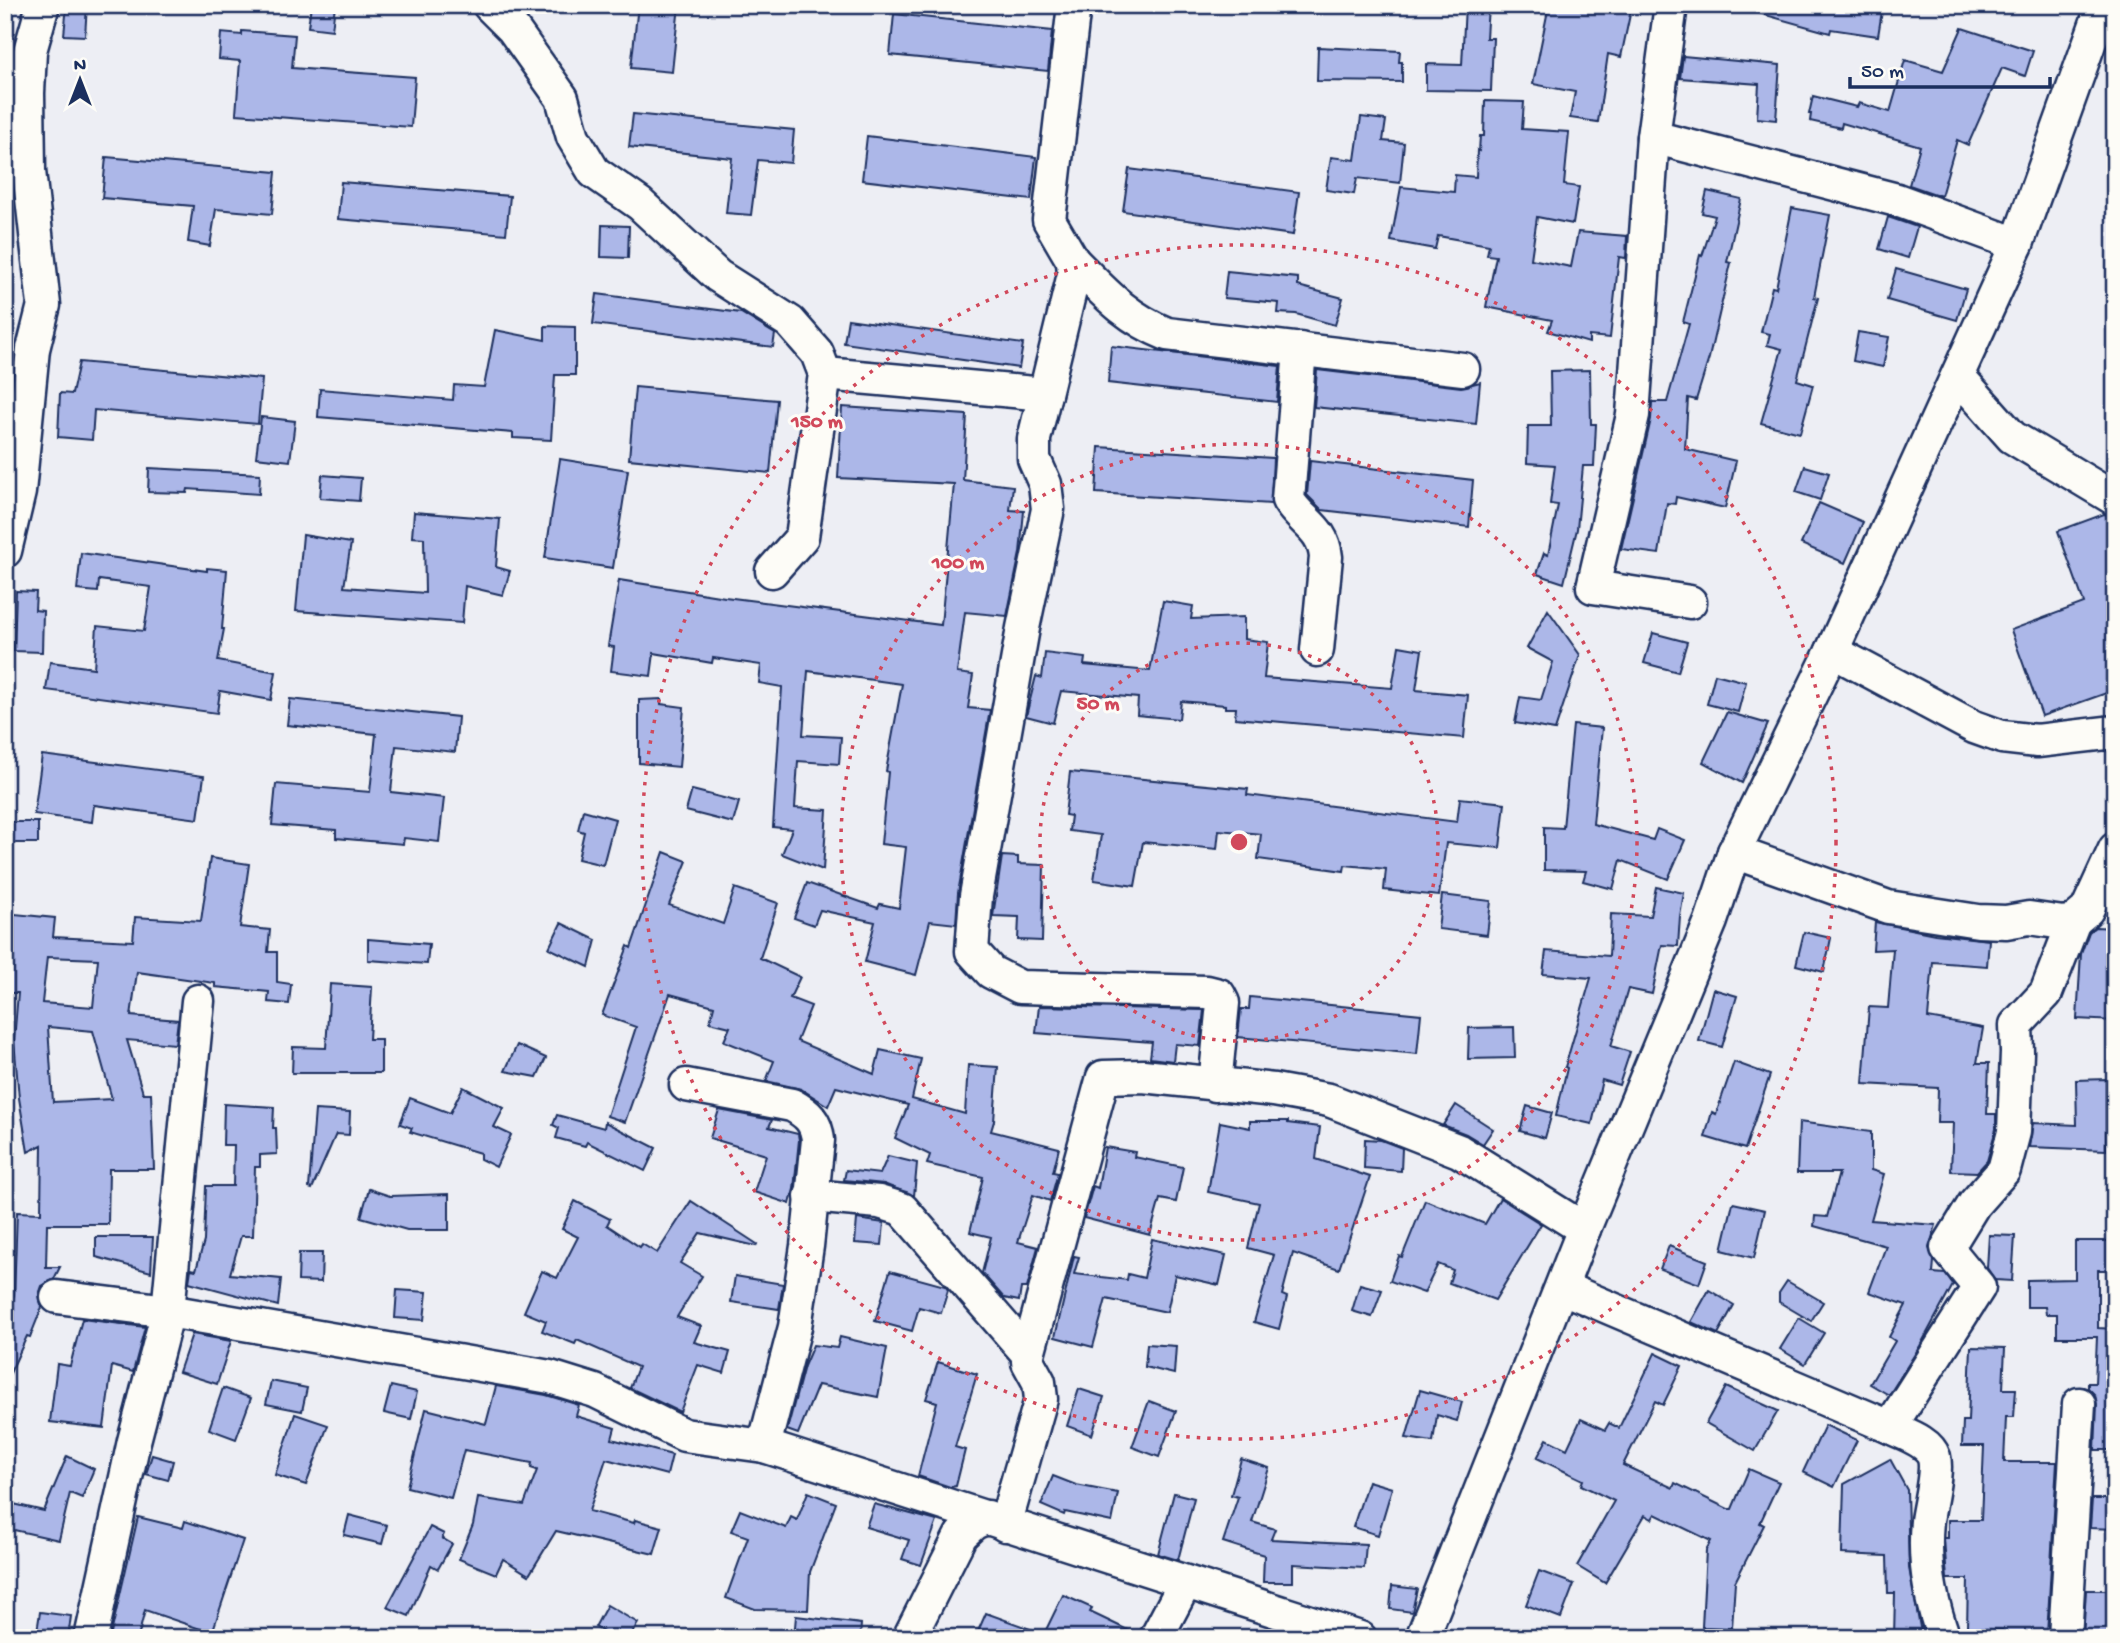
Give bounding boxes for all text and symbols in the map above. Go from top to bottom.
north arrow [46,46,116,116]
scale bar [1850,46,2050,90]
text: N [74,55,86,78]
text: 50 m [1861,61,1904,86]
text: 150 m [790,411,843,436]
text: 100 m [931,552,984,577]
text: 50 m [1077,693,1120,718]
centre of rings [1227,830,1251,854]

